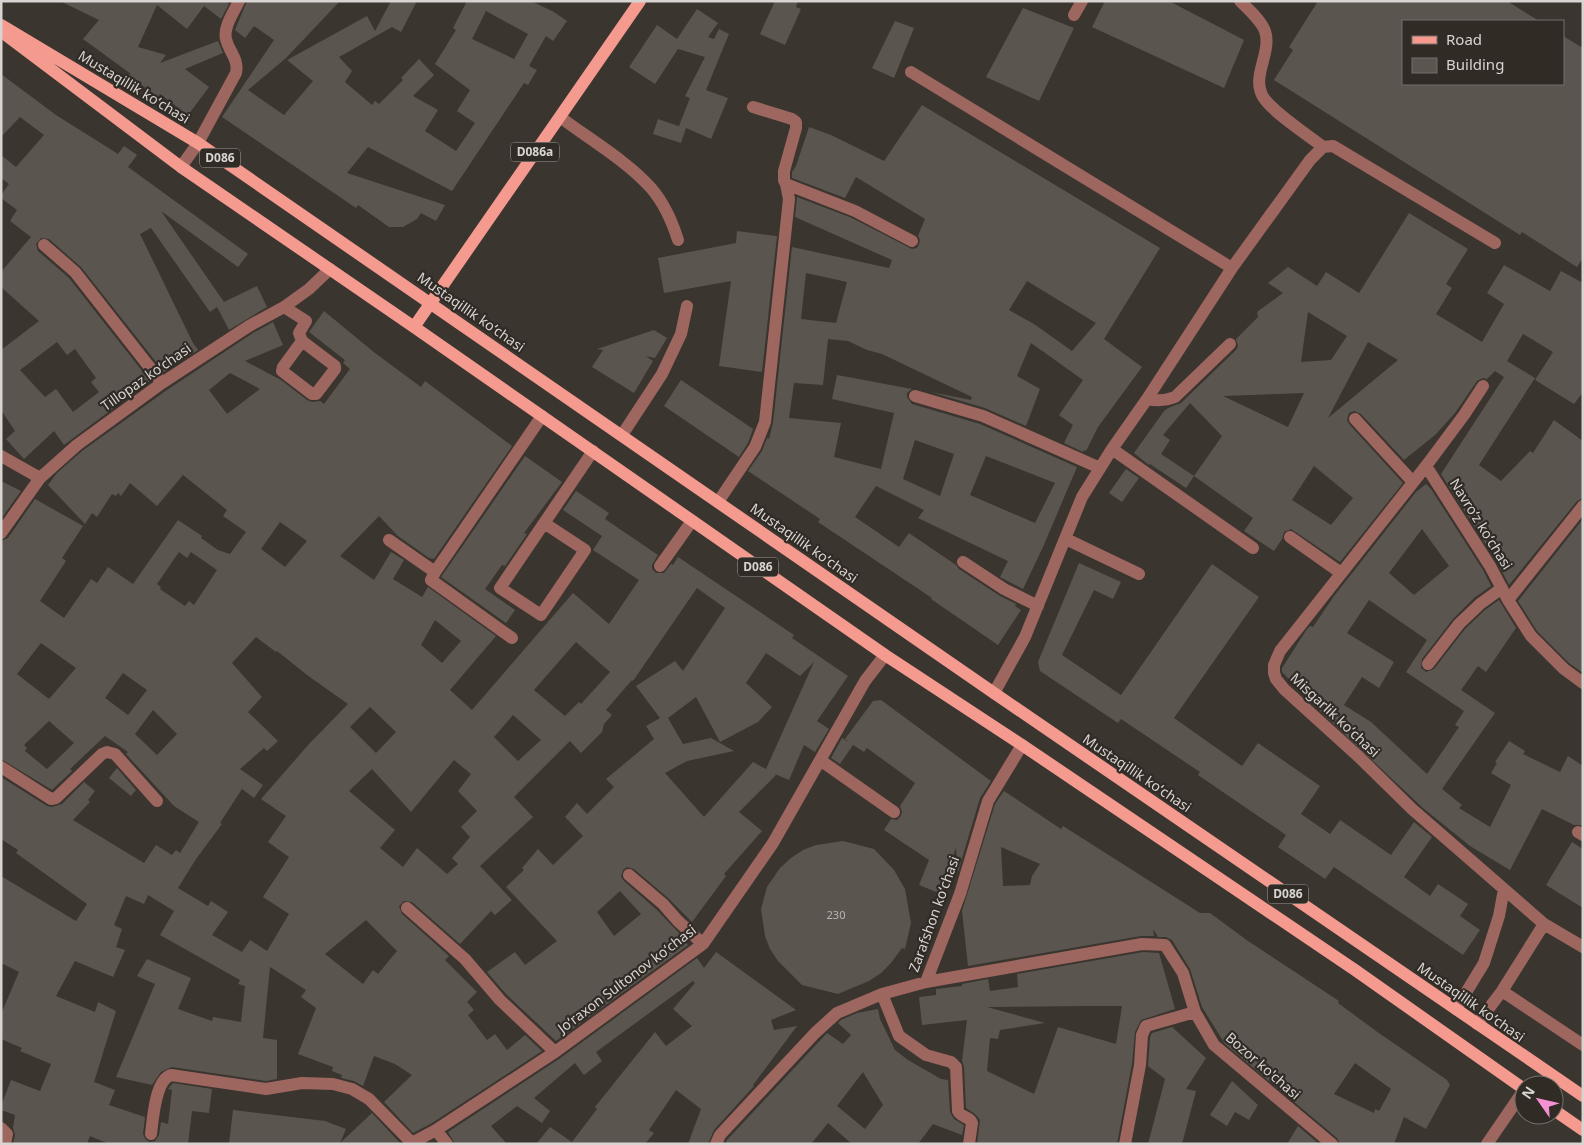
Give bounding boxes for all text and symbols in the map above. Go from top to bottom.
legend [1402,20,1564,85]
text: Road [1446,29,1482,49]
street label: Mustaqillik koʻchasi [75,46,194,127]
text: Building [1446,54,1504,74]
road number: D086a [511,142,559,162]
road number: D086 [200,148,240,168]
street label: Mustaqillik koʻchasi [414,267,529,356]
street label: Tillopaz koʻchasi [97,338,194,415]
street label: Navroʻz koʻchasi [1446,475,1517,573]
street label: Mustaqillik koʻchasi [747,498,862,587]
road number: D086 [738,558,778,576]
street label: Misgarlik koʻchasi [1287,668,1384,761]
street label: Mustaqillik koʻchasi [1079,729,1195,816]
street label: Zarafshon koʻchasi [904,853,963,974]
road number: D086 [1268,884,1308,904]
house number: 230 [827,907,845,922]
street label: Joʻraxon Sultonov koʻchasi [552,920,700,1038]
street label: Mustaqillik koʻchasi [1414,957,1529,1046]
street label: Bozor ko'chasi [1222,1028,1305,1103]
north arrow [1514,1075,1564,1125]
text: N [1517,1082,1539,1102]

